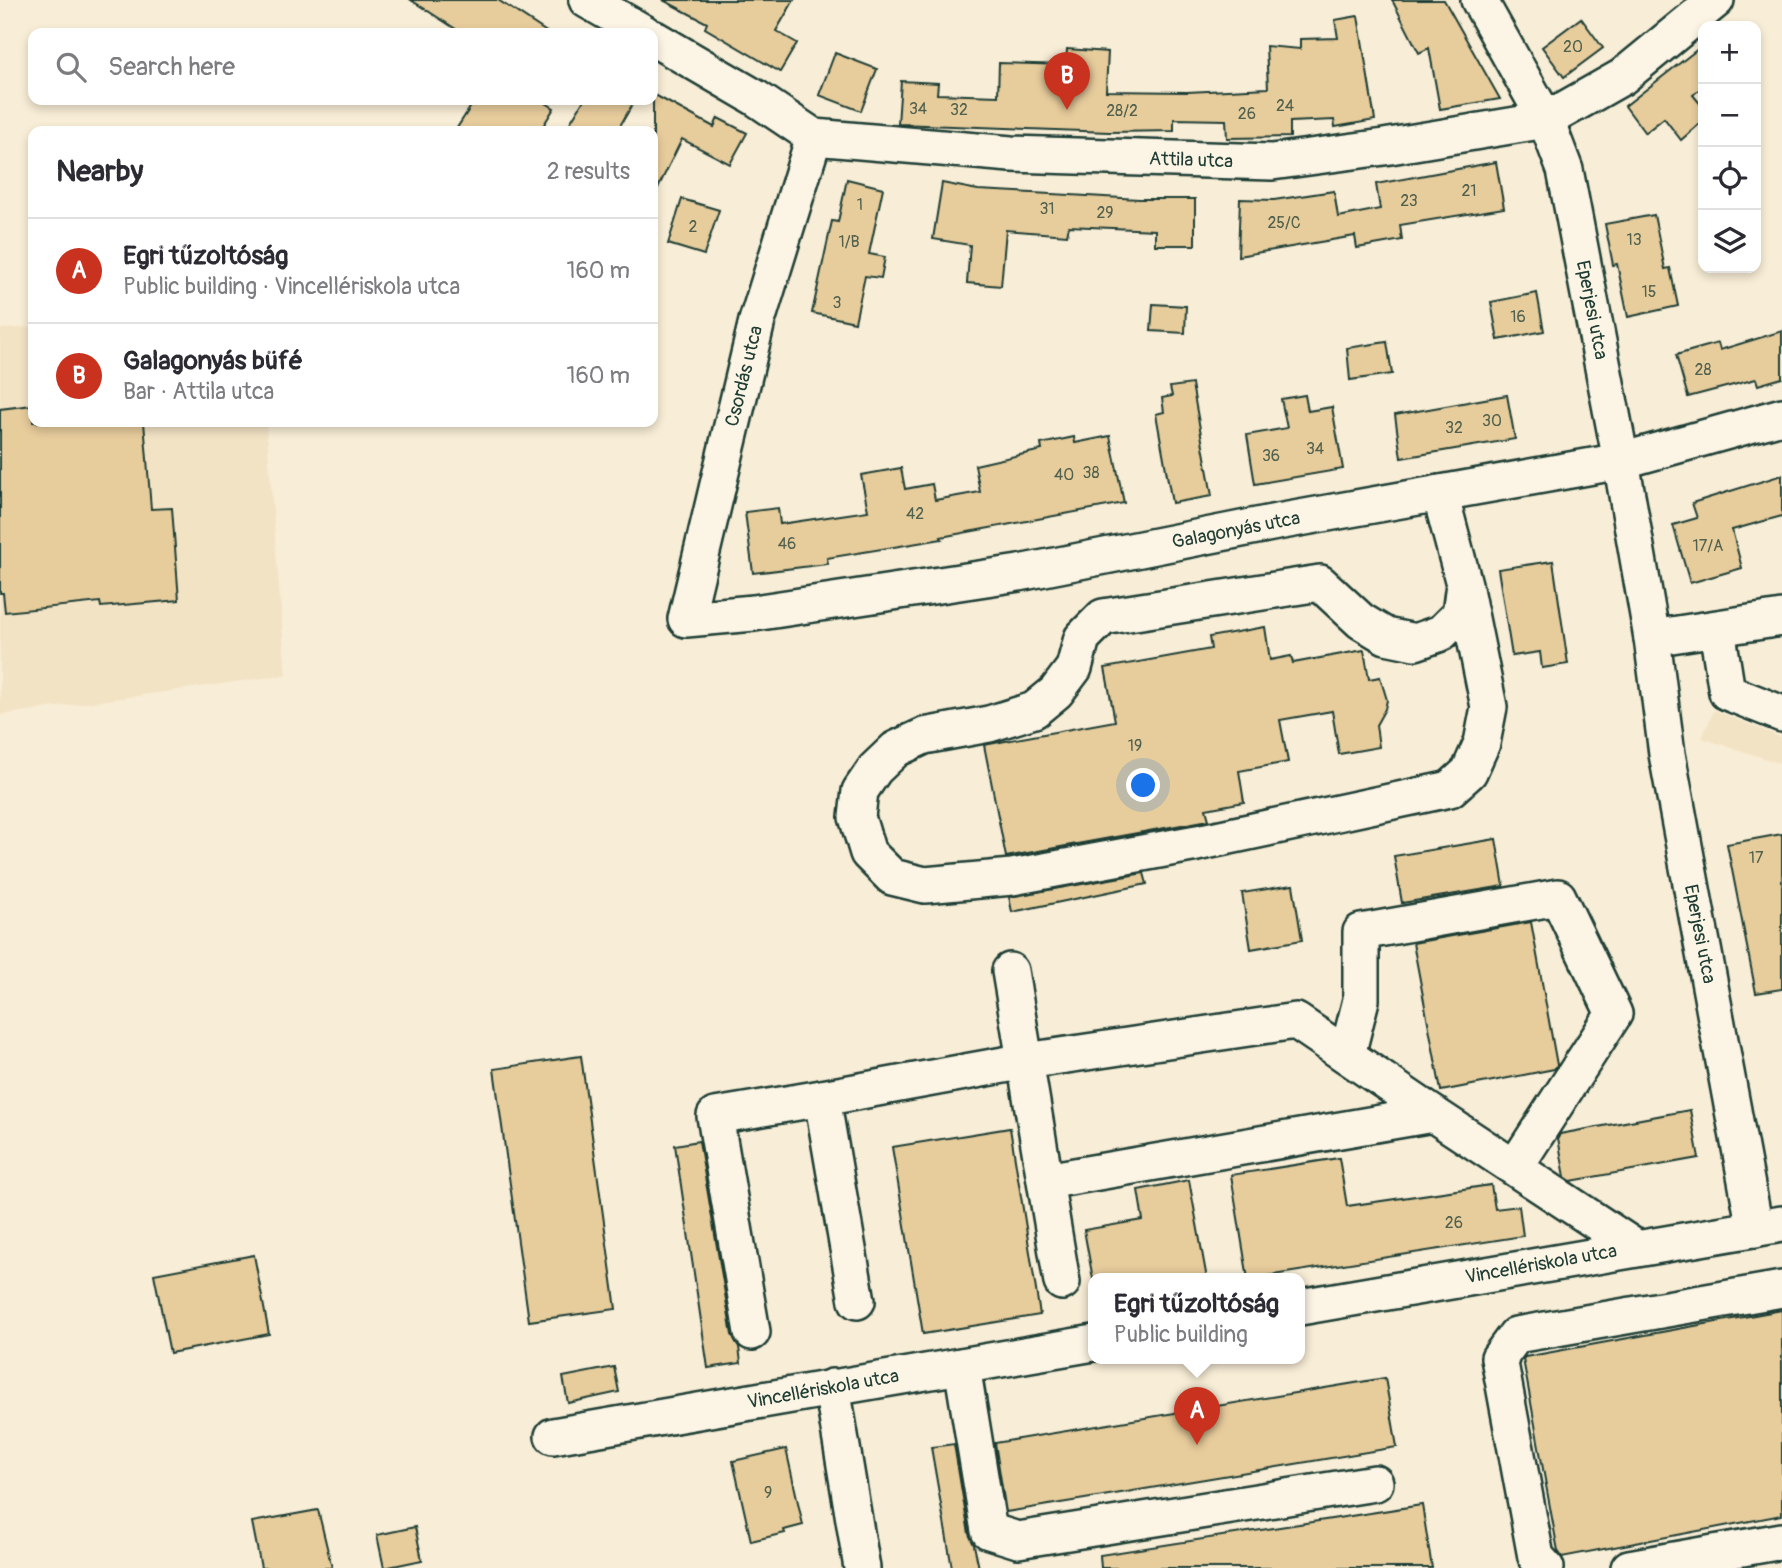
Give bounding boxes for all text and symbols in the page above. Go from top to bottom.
map controls [1698,21,1761,273]
button: + [1698,21,1761,84]
search box [28,28,658,105]
house number: 20 [1563,37,1583,57]
icon: search [52,48,90,86]
text: Search here [108,51,235,83]
pin: B [1044,52,1090,110]
button: − [1698,84,1761,147]
house number: 24 [1276,96,1294,116]
house number: 34 [909,99,927,119]
house number: 32 [950,100,968,120]
house number: 28/2 [1106,101,1138,121]
house number: 26 [1238,104,1256,124]
street label: Attila utca [1148,147,1234,173]
button: locate [1698,147,1761,210]
text: Nearby [56,153,143,190]
text: 2 results [547,157,630,186]
house number: 21 [1461,181,1477,201]
house number: 23 [1400,191,1418,211]
house number: 1 [857,195,863,215]
house number: 31 [1039,199,1055,219]
house number: 29 [1096,203,1114,223]
button: layers [1698,210,1761,273]
house number: 25/C [1267,213,1301,233]
house number: 2 [689,217,698,237]
house number: 13 [1626,230,1642,250]
house number: 1/B [838,232,860,252]
text: Egri tűzoltóság [123,240,288,272]
text: A [72,256,86,285]
text: 160 m [566,256,630,285]
street label: Eperjesi utca [1571,258,1613,362]
text: Public building · Vincellériskola utca [123,272,460,301]
house number: 15 [1642,282,1656,302]
house number: 3 [833,293,842,313]
house number: 16 [1510,307,1526,327]
street label: Csordás utca [720,323,768,429]
text: Galagonyás büfé [123,345,303,377]
house number: 28 [1694,360,1712,380]
text: B [72,361,86,390]
text: 160 m [566,361,630,390]
text: Bar · Attila utca [123,377,274,406]
house number: 30 [1482,411,1502,431]
house number: 32 [1445,418,1463,438]
house number: 34 [1306,439,1324,459]
house number: 36 [1262,446,1280,466]
house number: 38 [1083,463,1100,483]
house number: 40 [1054,465,1074,485]
house number: 42 [906,504,924,524]
street label: Galagonyás utca [1170,506,1302,554]
house number: 46 [778,534,796,554]
house number: 17/A [1693,536,1723,556]
house number: 19 [1128,736,1142,756]
your location [1126,768,1160,802]
house number: 17 [1749,848,1764,868]
street label: Eperjesi utca [1679,882,1721,986]
house number: 26 [1445,1213,1463,1233]
street label: Vincellériskola utca [1463,1239,1619,1289]
popup [1088,1273,1305,1364]
text: Egri tűzoltóság [1114,1288,1279,1320]
text: Public building [1114,1320,1248,1349]
street label: Vincellériskola utca [745,1364,901,1414]
pin: A [1174,1387,1220,1445]
house number: 9 [764,1483,772,1503]

